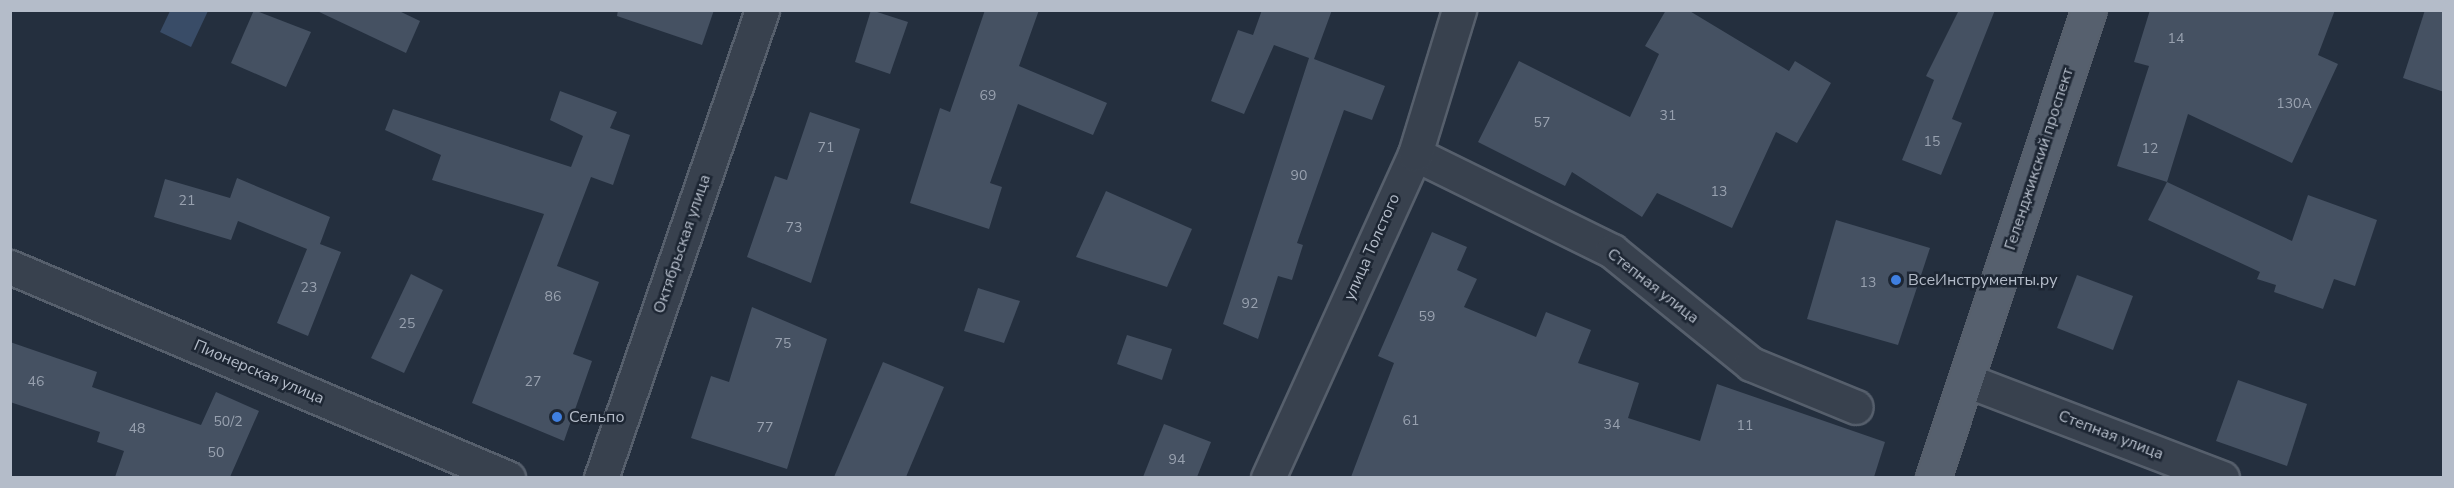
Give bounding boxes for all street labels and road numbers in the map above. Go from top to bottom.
street label: Геленджикский проспект [2000,66,2078,252]
street label: Октябрьская улица [649,172,715,316]
street label: улица Толстого [1340,191,1404,303]
street label: Степная улица [1603,244,1703,328]
street label: Пионерская улица [191,336,327,408]
street label: Степная улица [2056,406,2166,464]

